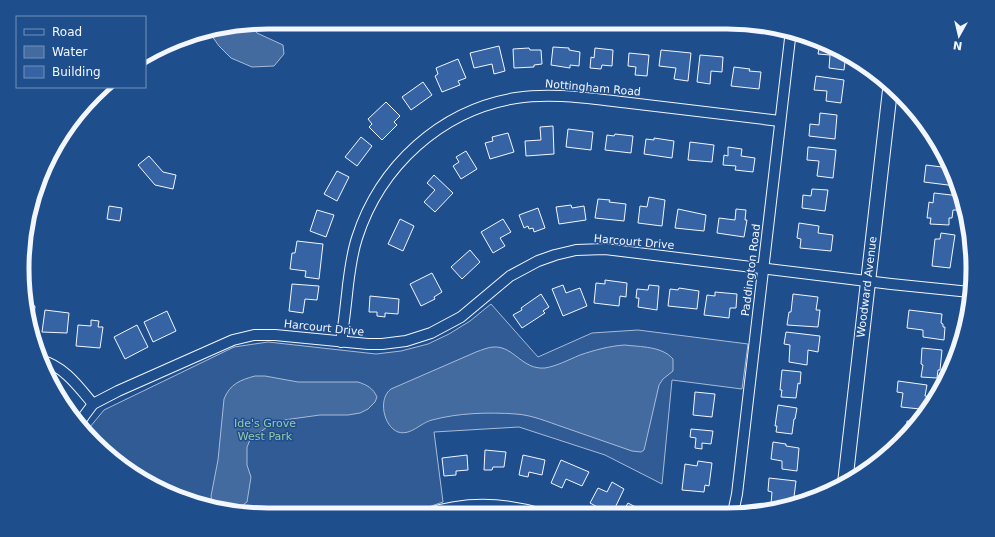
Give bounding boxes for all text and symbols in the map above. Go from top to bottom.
legend [16,16,146,88]
north arrow [939,16,979,56]
text: Road [52,25,82,39]
text: N [952,38,963,52]
text: Water [52,45,88,59]
text: Building [52,65,101,79]
street label: Nottingham Road [545,77,641,99]
street label: Paddington Road [739,223,763,317]
street label: Harcourt Drive [593,232,675,252]
street label: Woodward Avenue [854,235,880,338]
street label: Harcourt Drive [283,317,365,339]
park label: Ide's Grove West Park [234,417,296,443]

